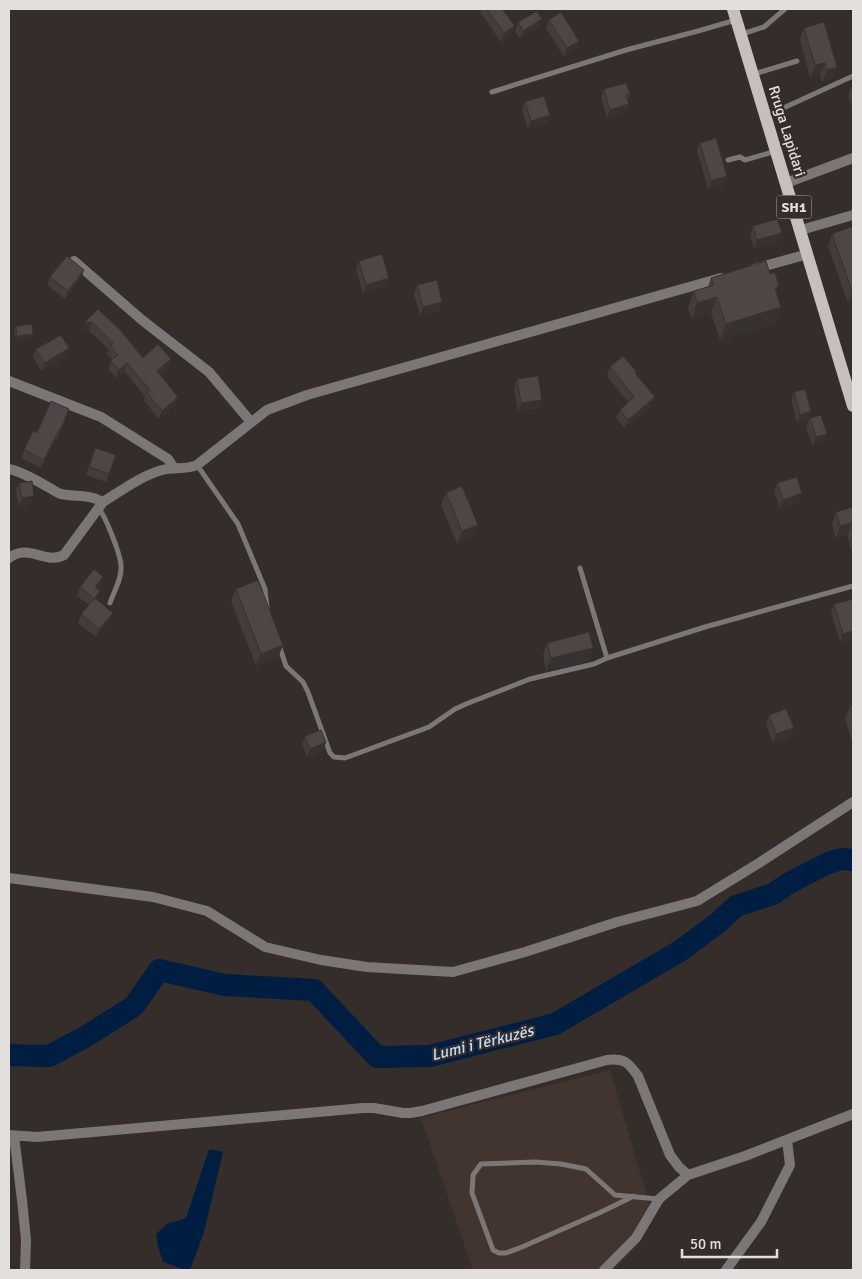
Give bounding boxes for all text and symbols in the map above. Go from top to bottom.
street label: Rruga Lapidari [765,83,809,179]
road number: SH1 [776,196,812,218]
water label: Lumi i Tërkuzës [429,1020,537,1065]
scale bar [682,1226,777,1258]
text: 50 m [690,1235,721,1253]

